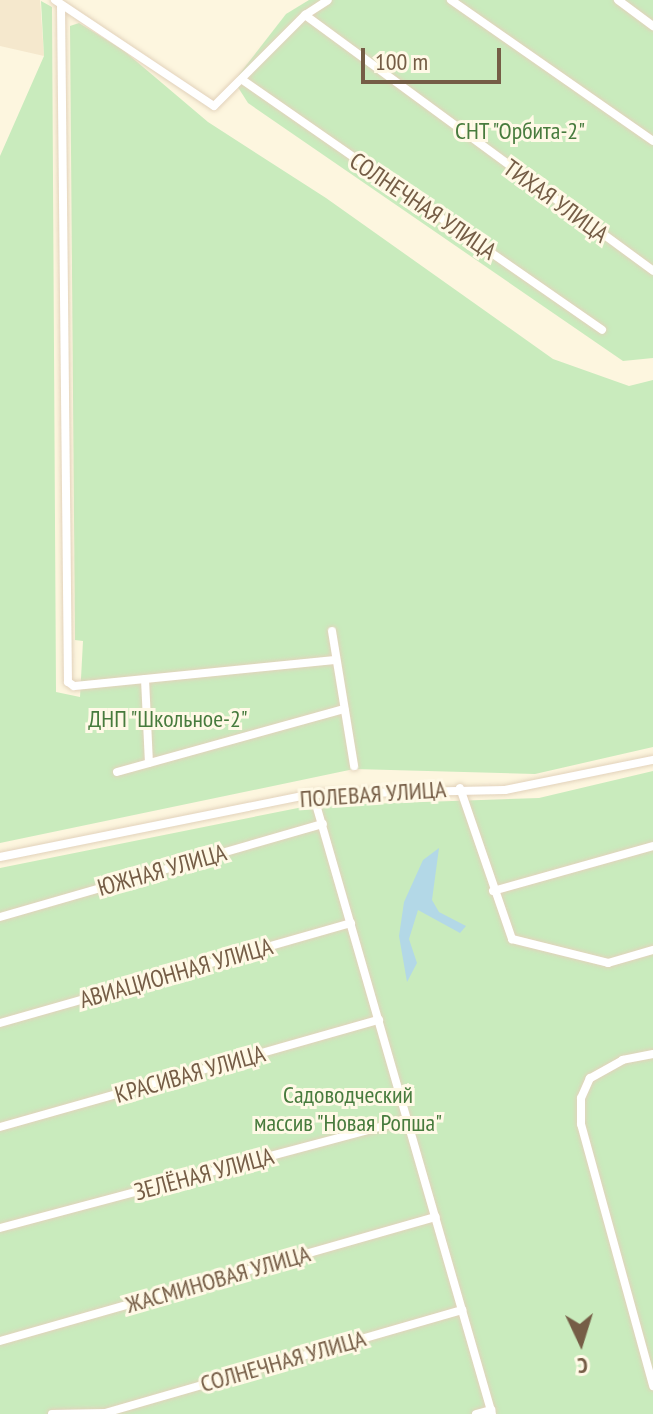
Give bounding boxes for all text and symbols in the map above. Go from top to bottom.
scale bar [365,32,505,82]
text: 100 m [375,46,428,77]
park label: СНТ "Орбита-2" [454,117,586,145]
street label: СОЛНЕЧНАЯ УЛИЦА [344,146,502,266]
street label: ТИХАЯ УЛИЦА [498,153,614,249]
park label: ДНП "Школьное-2" [88,705,248,733]
street label: ПОЛЕВАЯ УЛИЦА [299,775,447,813]
street label: ЮЖНАЯ УЛИЦА [94,838,230,902]
street label: АВИАЦИОННАЯ УЛИЦА [76,932,276,1014]
street label: КРАСИВАЯ УЛИЦА [111,1039,269,1109]
park label: Садоводческий массив "Новая Ропша" [253,1081,443,1137]
street label: ЗЕЛЁНАЯ УЛИЦА [131,1141,277,1207]
street label: ЖАСМИНОВАЯ УЛИЦА [122,1239,314,1319]
north arrow [541,1302,621,1382]
street label: СОЛНЕЧНАЯ УЛИЦА [197,1324,369,1398]
text: С [577,1352,589,1380]

